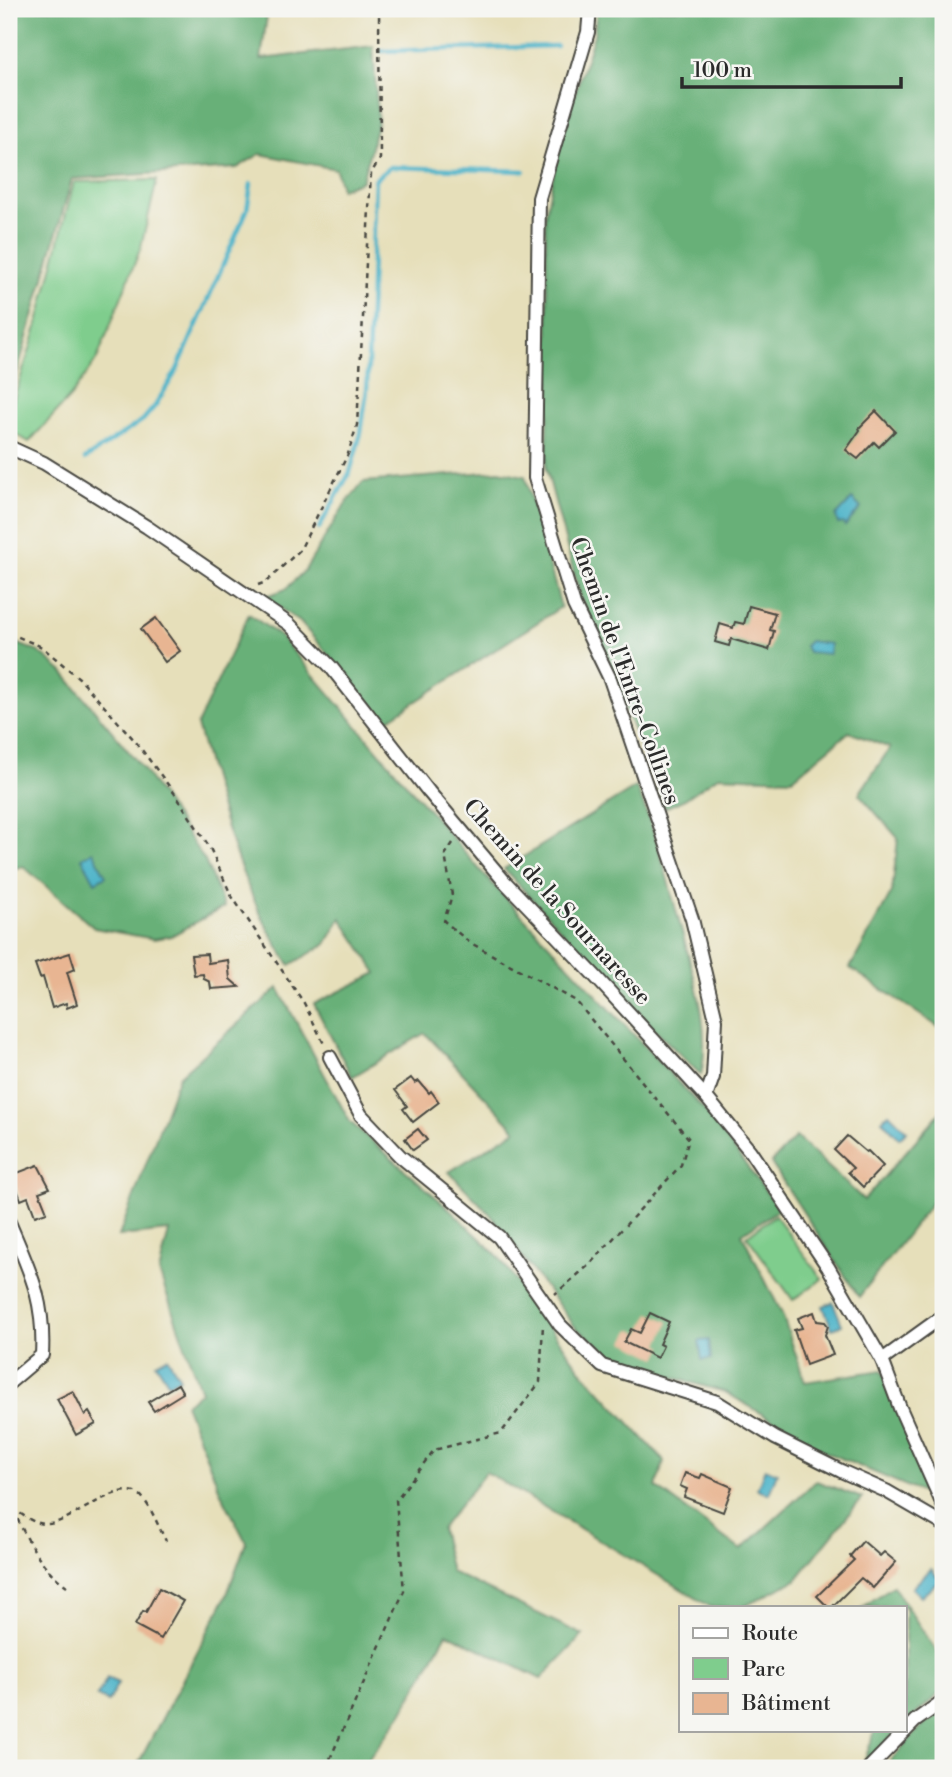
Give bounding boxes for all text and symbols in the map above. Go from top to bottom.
scale bar [682,46,901,90]
text: 100 m [693,58,752,84]
street label: Chemin de l'Entre-Collines [564,533,686,809]
street label: Chemin de la Sournaresse [457,793,657,1011]
legend [679,1606,906,1732]
text: Route [742,1621,798,1647]
text: Parc [742,1657,785,1683]
text: Bâtiment [741,1691,831,1717]

